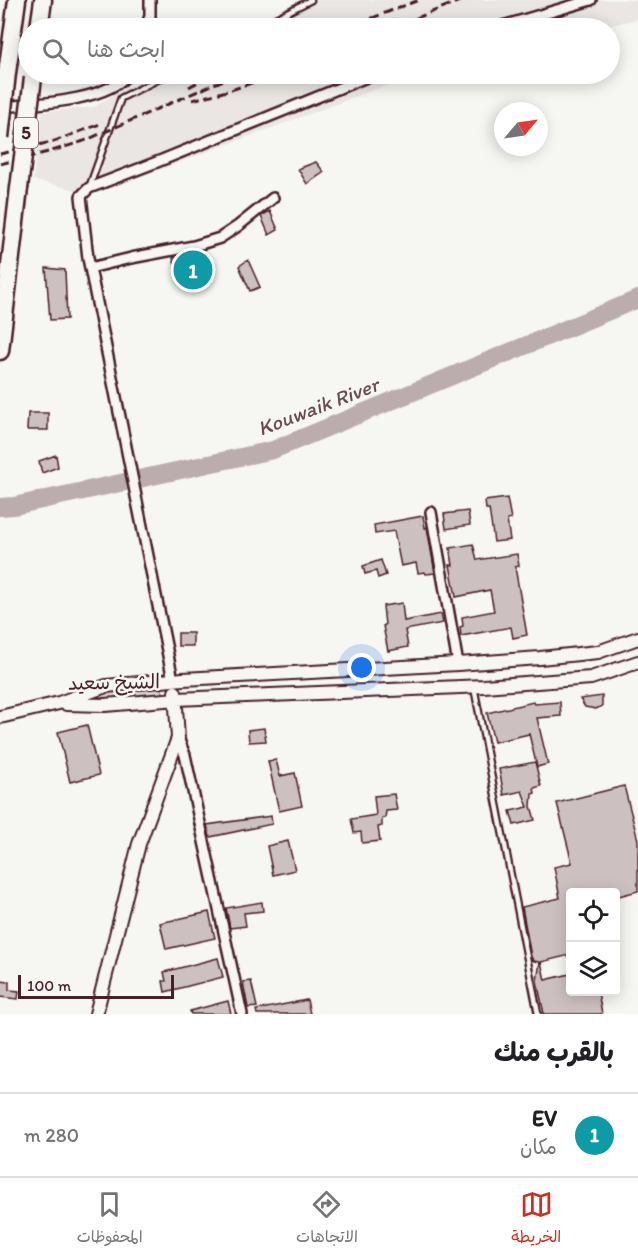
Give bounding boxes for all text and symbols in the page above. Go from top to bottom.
search box [18,18,620,84]
icon: search [39,35,72,68]
text: ابحث هنا [87,36,166,63]
north arrow [494,102,548,156]
road number: 5 [14,118,38,148]
pin: 1 [174,248,212,292]
water label: Kouwaik River [254,370,385,441]
your location [347,653,376,682]
street label: الشيخ سعيد [68,669,160,697]
map controls [566,888,620,996]
button: locate [566,888,620,942]
button: layers [566,942,620,996]
scale bar [18,972,174,1000]
text: 100 m [27,976,71,995]
text: بالقرب منك [494,1036,614,1068]
text: EV [532,1105,557,1132]
text: 280 m [24,1123,79,1147]
text: 1 [590,1123,599,1147]
text: مكان [520,1135,557,1159]
tab: المحفوظات [77,1188,143,1251]
tab: الاتجاهات [296,1188,358,1251]
tab: الخريطة [511,1188,561,1251]

